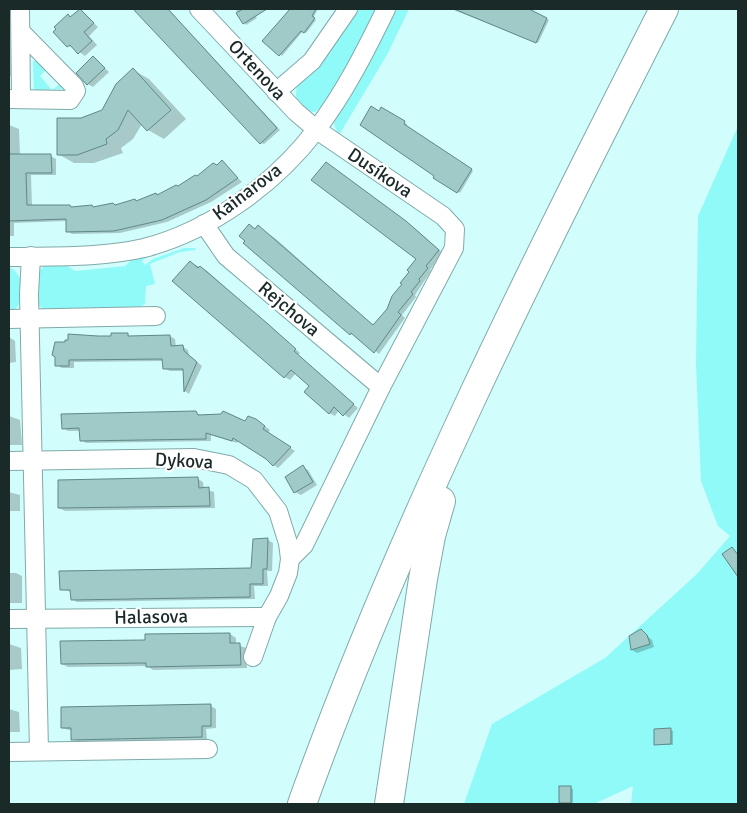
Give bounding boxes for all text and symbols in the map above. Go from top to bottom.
street label: Ortenova [223,35,291,105]
street label: Dusíkova [343,143,417,203]
street label: Kainarova [208,158,286,226]
street label: Rejchova [253,276,325,342]
street label: Dykova [154,447,214,475]
street label: Halasova [114,604,188,630]

